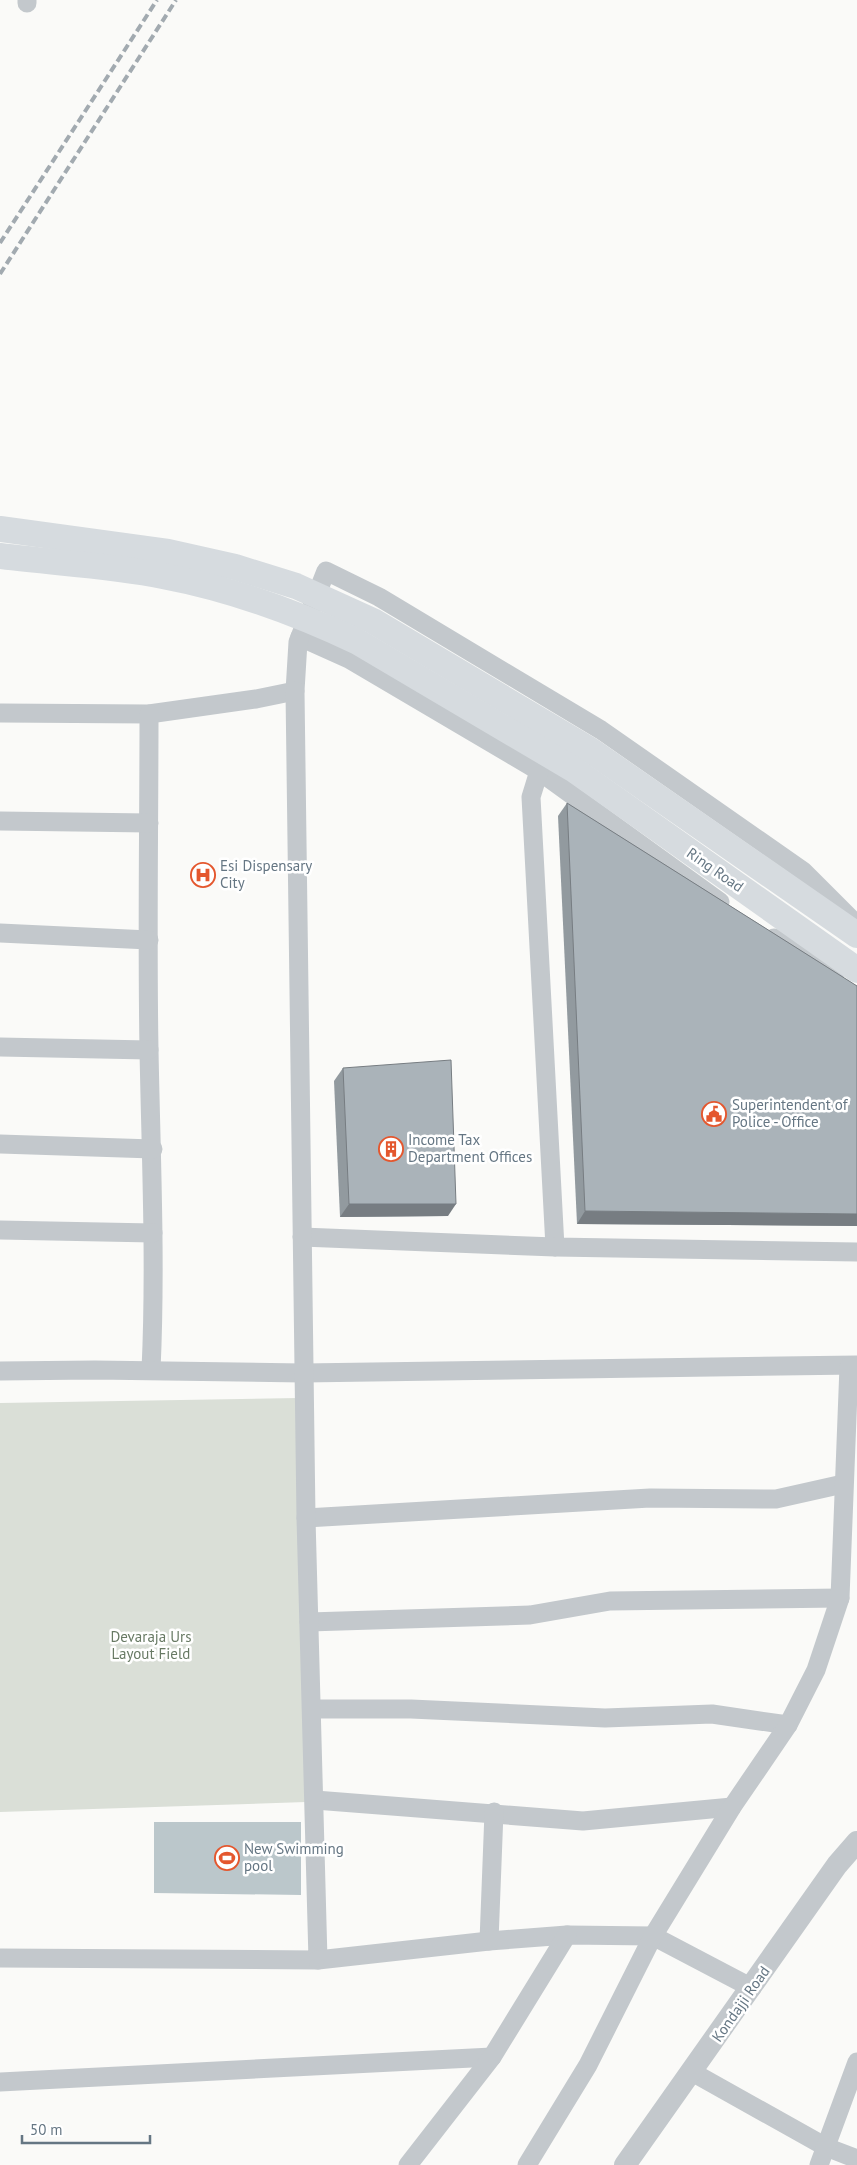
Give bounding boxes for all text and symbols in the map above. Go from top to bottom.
street label: Ring Road [683,843,747,896]
place label: Esi Dispensary City [220,856,312,892]
hospital icon: Esi Dispensary City [190,862,216,888]
place label: Superintendent of Police - Office [732,1095,849,1131]
public building icon: Superintendent of Police - Office [701,1101,727,1127]
place label: Income Tax Department Offices [408,1130,532,1166]
building icon: Income Tax Department Offices [378,1136,404,1162]
park label: Devaraja Urs Layout Field [111,1627,191,1663]
place label: New Swimming pool [244,1839,344,1875]
sports icon: New Swimming pool [214,1845,240,1871]
street label: Kondajji Road [708,1962,774,2045]
scale bar [22,2112,150,2144]
text: 50 m [30,2120,63,2139]

